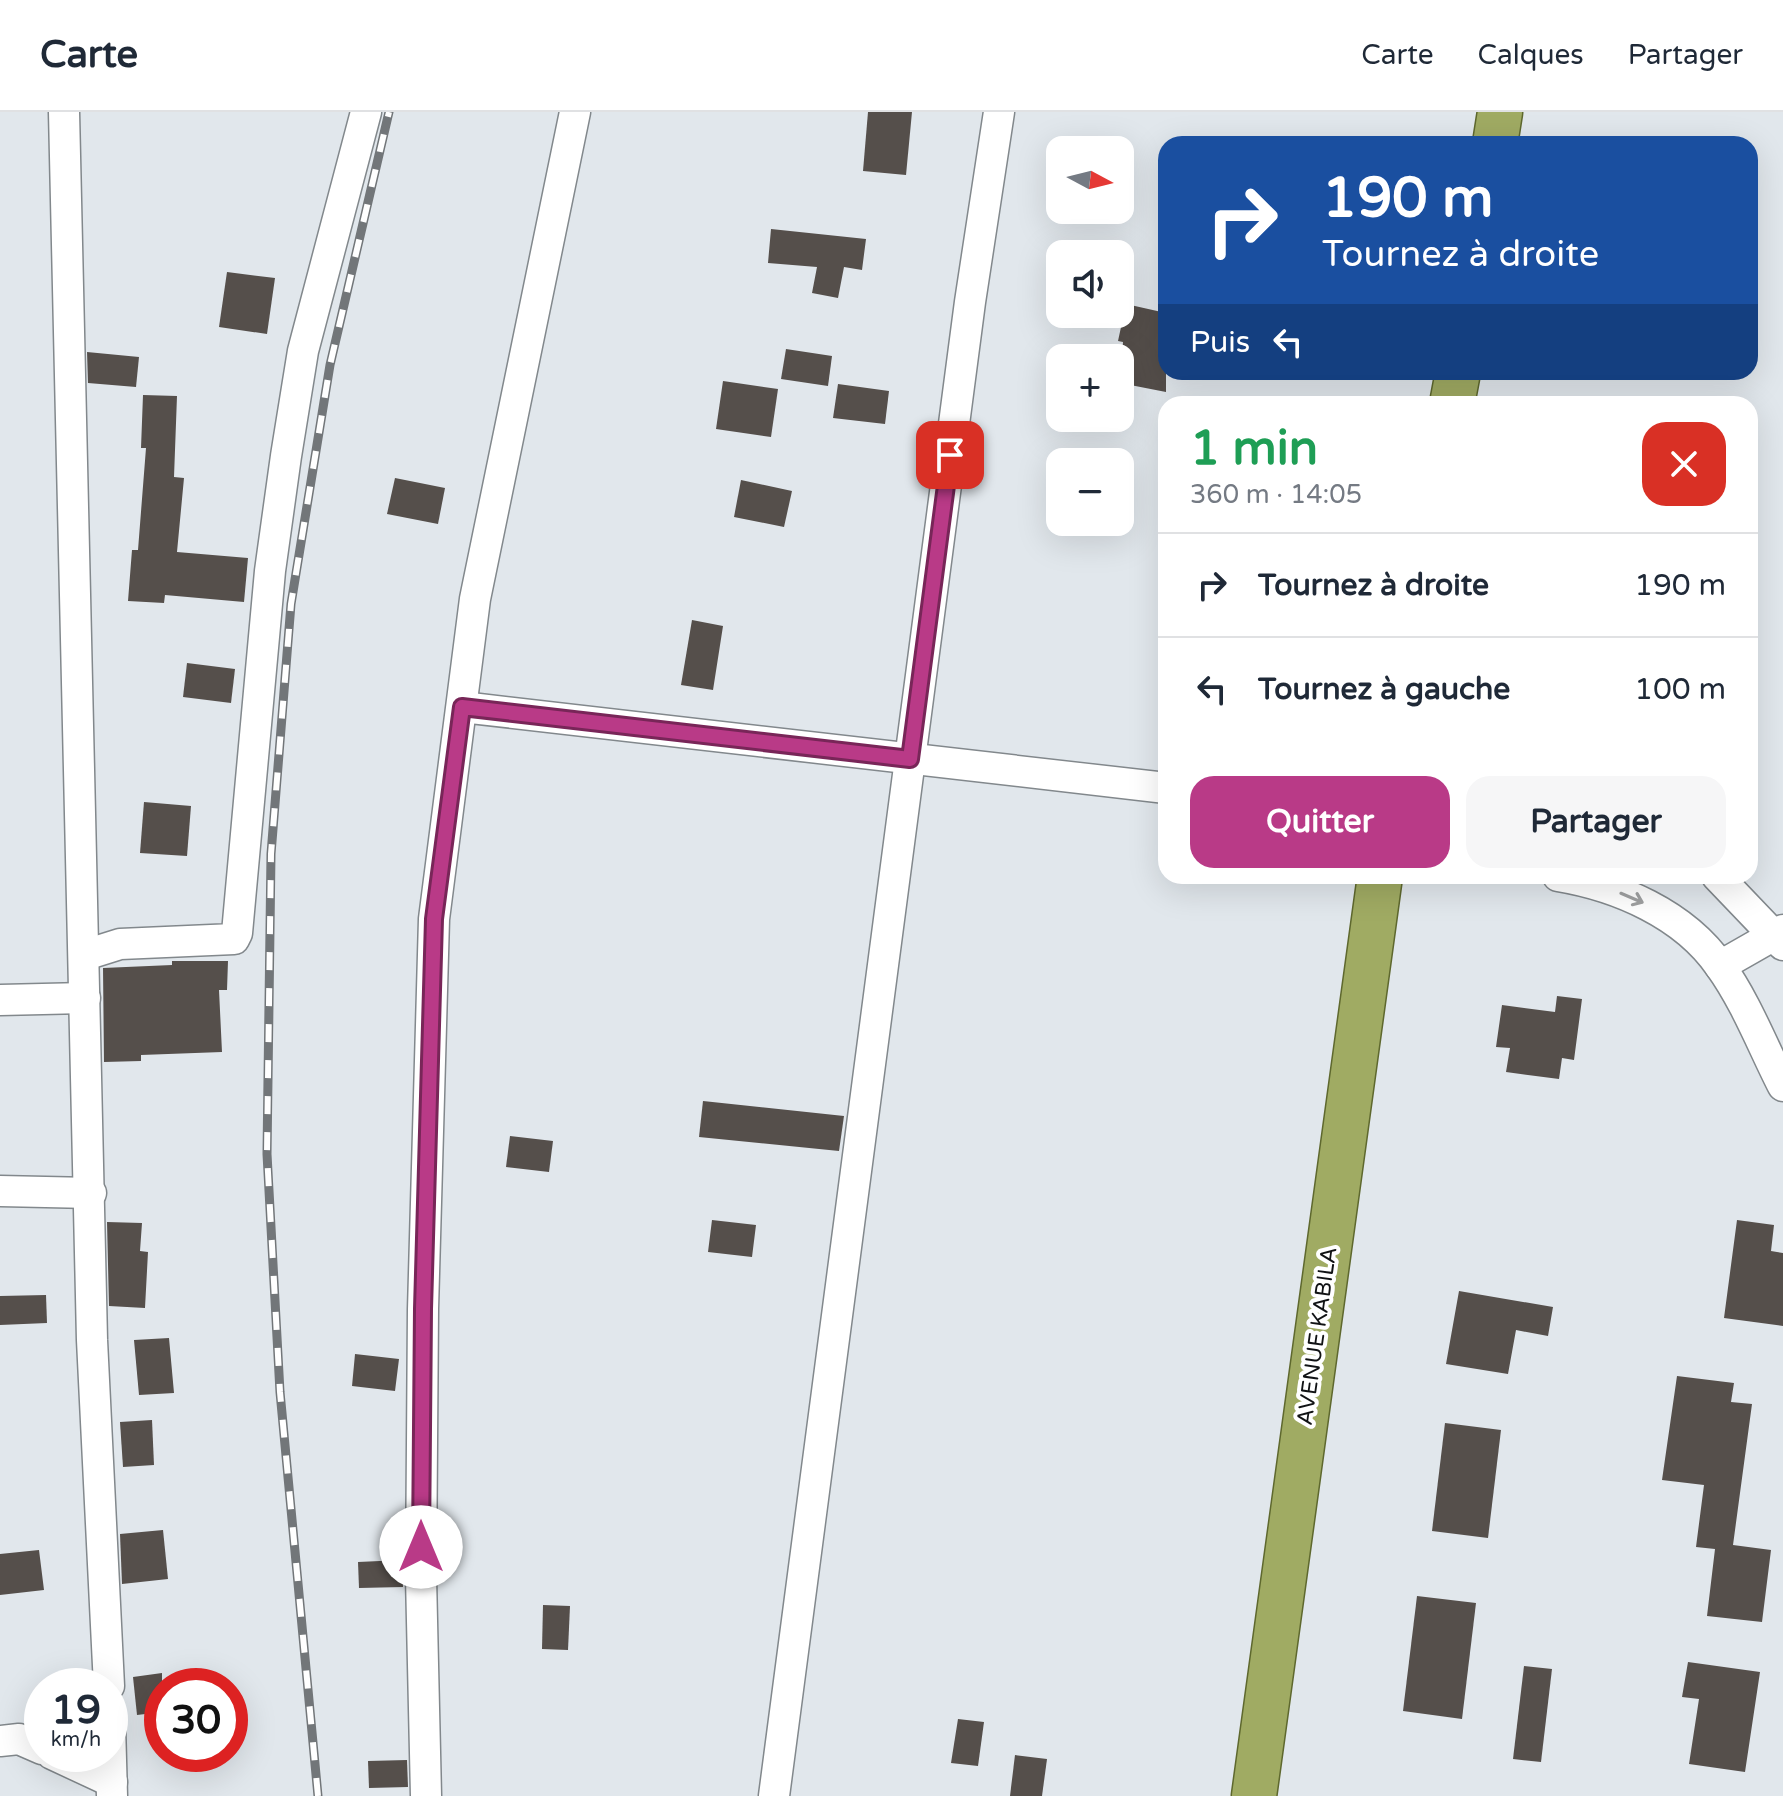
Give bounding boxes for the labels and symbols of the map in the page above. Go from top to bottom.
north arrow [1046,136,1134,224]
pin [916,421,984,489]
one-way arrow [1619,891,1644,906]
street label: AVENUE KABILA [1292,1245,1342,1427]
position arrow [379,1505,463,1589]
speed limit sign: 30 [144,1668,248,1772]

